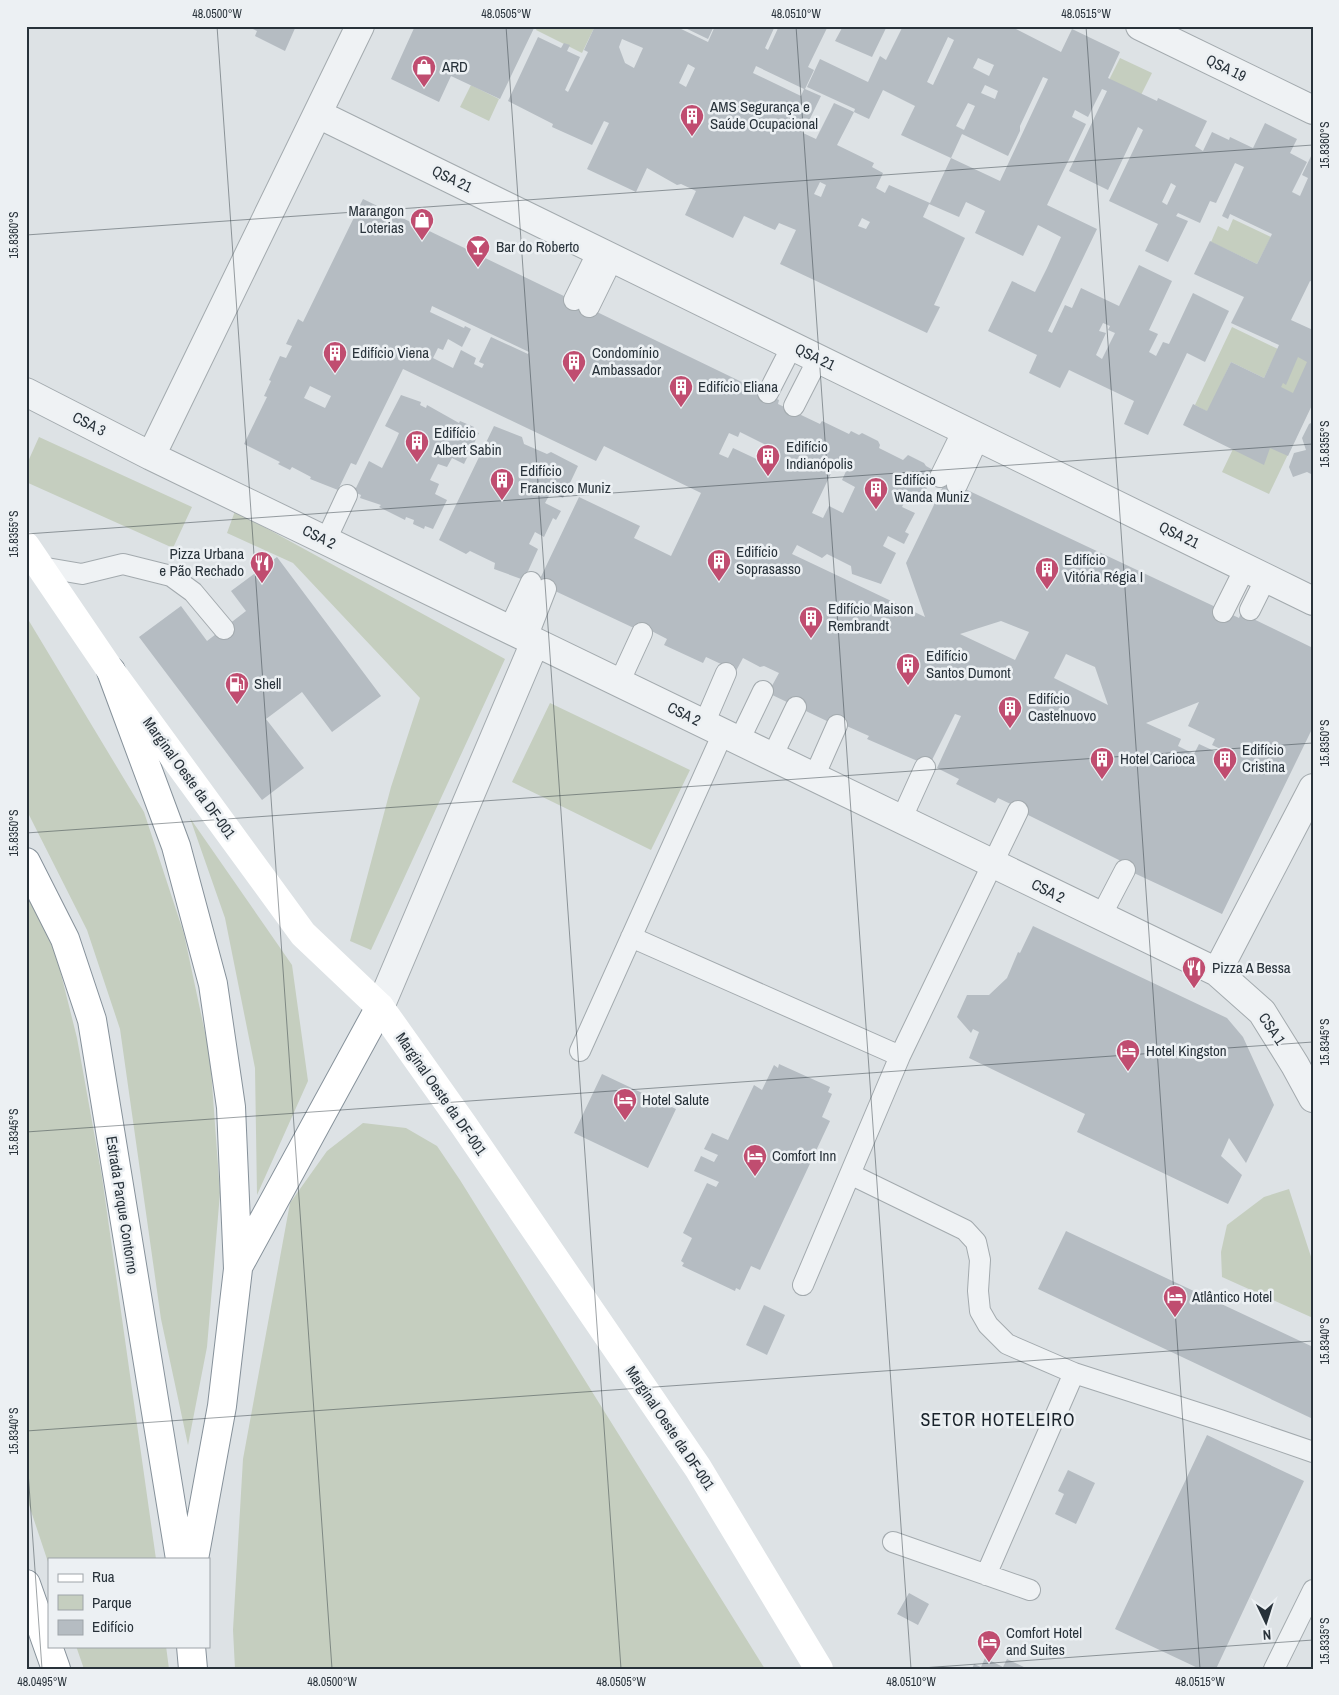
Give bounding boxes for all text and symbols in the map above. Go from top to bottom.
text: 48.0500°W [192,6,243,22]
text: 48.0505°W [481,6,532,22]
text: 48.0510°W [771,6,822,22]
text: 48.0515°W [1061,6,1112,22]
street label: QSA 19 [1203,49,1250,86]
shop icon: ARD [411,54,437,88]
place label: ARD [441,56,468,77]
place label: AMS Segurança e Saúde Ocupacional [709,96,818,134]
building icon: AMS Segurança e Saúde Ocupacional [679,103,705,137]
text: 15.8360°S [1317,121,1333,168]
street label: QSA 21 [429,160,476,197]
place label: Marangon Loterias [349,200,404,238]
shop icon: Marangon Loterias [409,207,435,241]
text: 15.8360°S [6,211,22,258]
bar icon: Bar do Roberto [465,234,491,268]
place label: Bar do Roberto [496,236,580,257]
street label: QSA 21 [792,338,839,375]
building icon: Edifício Viena [322,340,348,374]
place label: Edifício Viena [352,342,429,363]
place label: Condomínio Ambassador [591,342,661,380]
building icon: Condomínio Ambassador [561,349,587,383]
building icon: Edifício Eliana [668,374,694,408]
place label: Edifício Eliana [698,376,778,397]
street label: CSA 3 [69,406,110,441]
text: 15.8355°S [1317,420,1333,467]
place label: Edifício Albert Sabin [433,422,502,460]
building icon: Edifício Albert Sabin [404,429,430,463]
place label: Edifício Indianópolis [786,436,853,474]
building icon: Edifício Indianópolis [755,443,781,477]
place label: Edifício Francisco Muniz [520,460,611,498]
building icon: Edifício Francisco Muniz [489,467,515,501]
place label: Edifício Wanda Muniz [894,469,969,507]
building icon: Edifício Wanda Muniz [863,476,889,510]
text: 15.8355°S [6,510,22,557]
street label: QSA 21 [1156,516,1203,553]
street label: CSA 2 [299,519,340,554]
place label: Edifício Soprasasso [736,541,801,579]
place label: Pizza Urbana e Pão Rechado [159,543,244,581]
building icon: Edifício Soprasasso [706,548,732,582]
place label: Edifício Vitória Régia I [1064,549,1143,587]
restaurant icon: Pizza Urbana e Pão Rechado [249,550,275,584]
building icon: Edifício Vitória Régia I [1034,556,1060,590]
place label: Edifício Maison Rembrandt [828,598,913,636]
building icon: Edifício Maison Rembrandt [798,605,824,639]
place label: Edifício Santos Dumont [926,645,1011,683]
building icon: Edifício Santos Dumont [895,652,921,686]
fuel station icon: Shell [224,671,250,705]
place label: Shell [254,673,281,694]
place label: Edifício Castelnuovo [1028,688,1097,726]
building icon: Edifício Castelnuovo [997,695,1023,729]
street label: CSA 2 [664,696,705,731]
street label: Marginal Oeste da DF-001 [138,713,241,843]
text: 15.8350°S [1317,719,1333,766]
place label: Edifício Cristina [1242,739,1285,777]
building icon: Hotel Carioca [1089,746,1115,780]
building icon: Edifício Cristina [1212,746,1238,780]
place label: Hotel Carioca [1120,748,1195,769]
text: 15.8350°S [6,809,22,856]
street label: CSA 2 [1028,873,1069,908]
restaurant icon: Pizza A Bessa [1181,955,1207,989]
place label: Pizza A Bessa [1212,957,1291,978]
street label: CSA 1 [1254,1008,1291,1049]
text: 15.8345°S [1317,1018,1333,1065]
street label: Marginal Oeste da DF-001 [391,1028,492,1160]
hotel icon: Hotel Kingston [1115,1038,1141,1072]
place label: Hotel Kingston [1146,1040,1227,1061]
hotel icon: Hotel Salute [612,1087,638,1121]
place label: Hotel Salute [642,1089,709,1110]
text: 15.8345°S [6,1108,22,1155]
street label: Estrada Parque Contorno [101,1134,144,1276]
hotel icon: Comfort Inn [742,1143,768,1177]
place label: Comfort Inn [772,1145,836,1166]
hotel icon: Atlântico Hotel [1162,1284,1188,1318]
place label: Atlântico Hotel [1191,1286,1272,1307]
text: 15.8340°S [1317,1317,1333,1364]
street label: Marginal Oeste da DF-001 [621,1361,720,1494]
text: 15.8340°S [6,1407,22,1454]
district label: SETOR HOTELEIRO [920,1407,1076,1432]
legend [48,1558,210,1648]
text: Rua [92,1566,115,1587]
text: Parque [92,1592,132,1613]
north arrow [1242,1598,1292,1648]
text: Edifício [92,1616,134,1637]
text: 15.8335°S [1317,1617,1333,1664]
place label: Comfort Hotel and Suites [1006,1622,1082,1660]
text: N [1262,1626,1272,1644]
hotel icon: Comfort Hotel and Suites [976,1629,1002,1663]
text: 48.0495°W [17,1674,68,1690]
text: 48.0500°W [307,1674,358,1690]
text: 48.0505°W [596,1674,647,1690]
text: 48.0510°W [886,1674,937,1690]
text: 48.0515°W [1175,1674,1226,1690]

